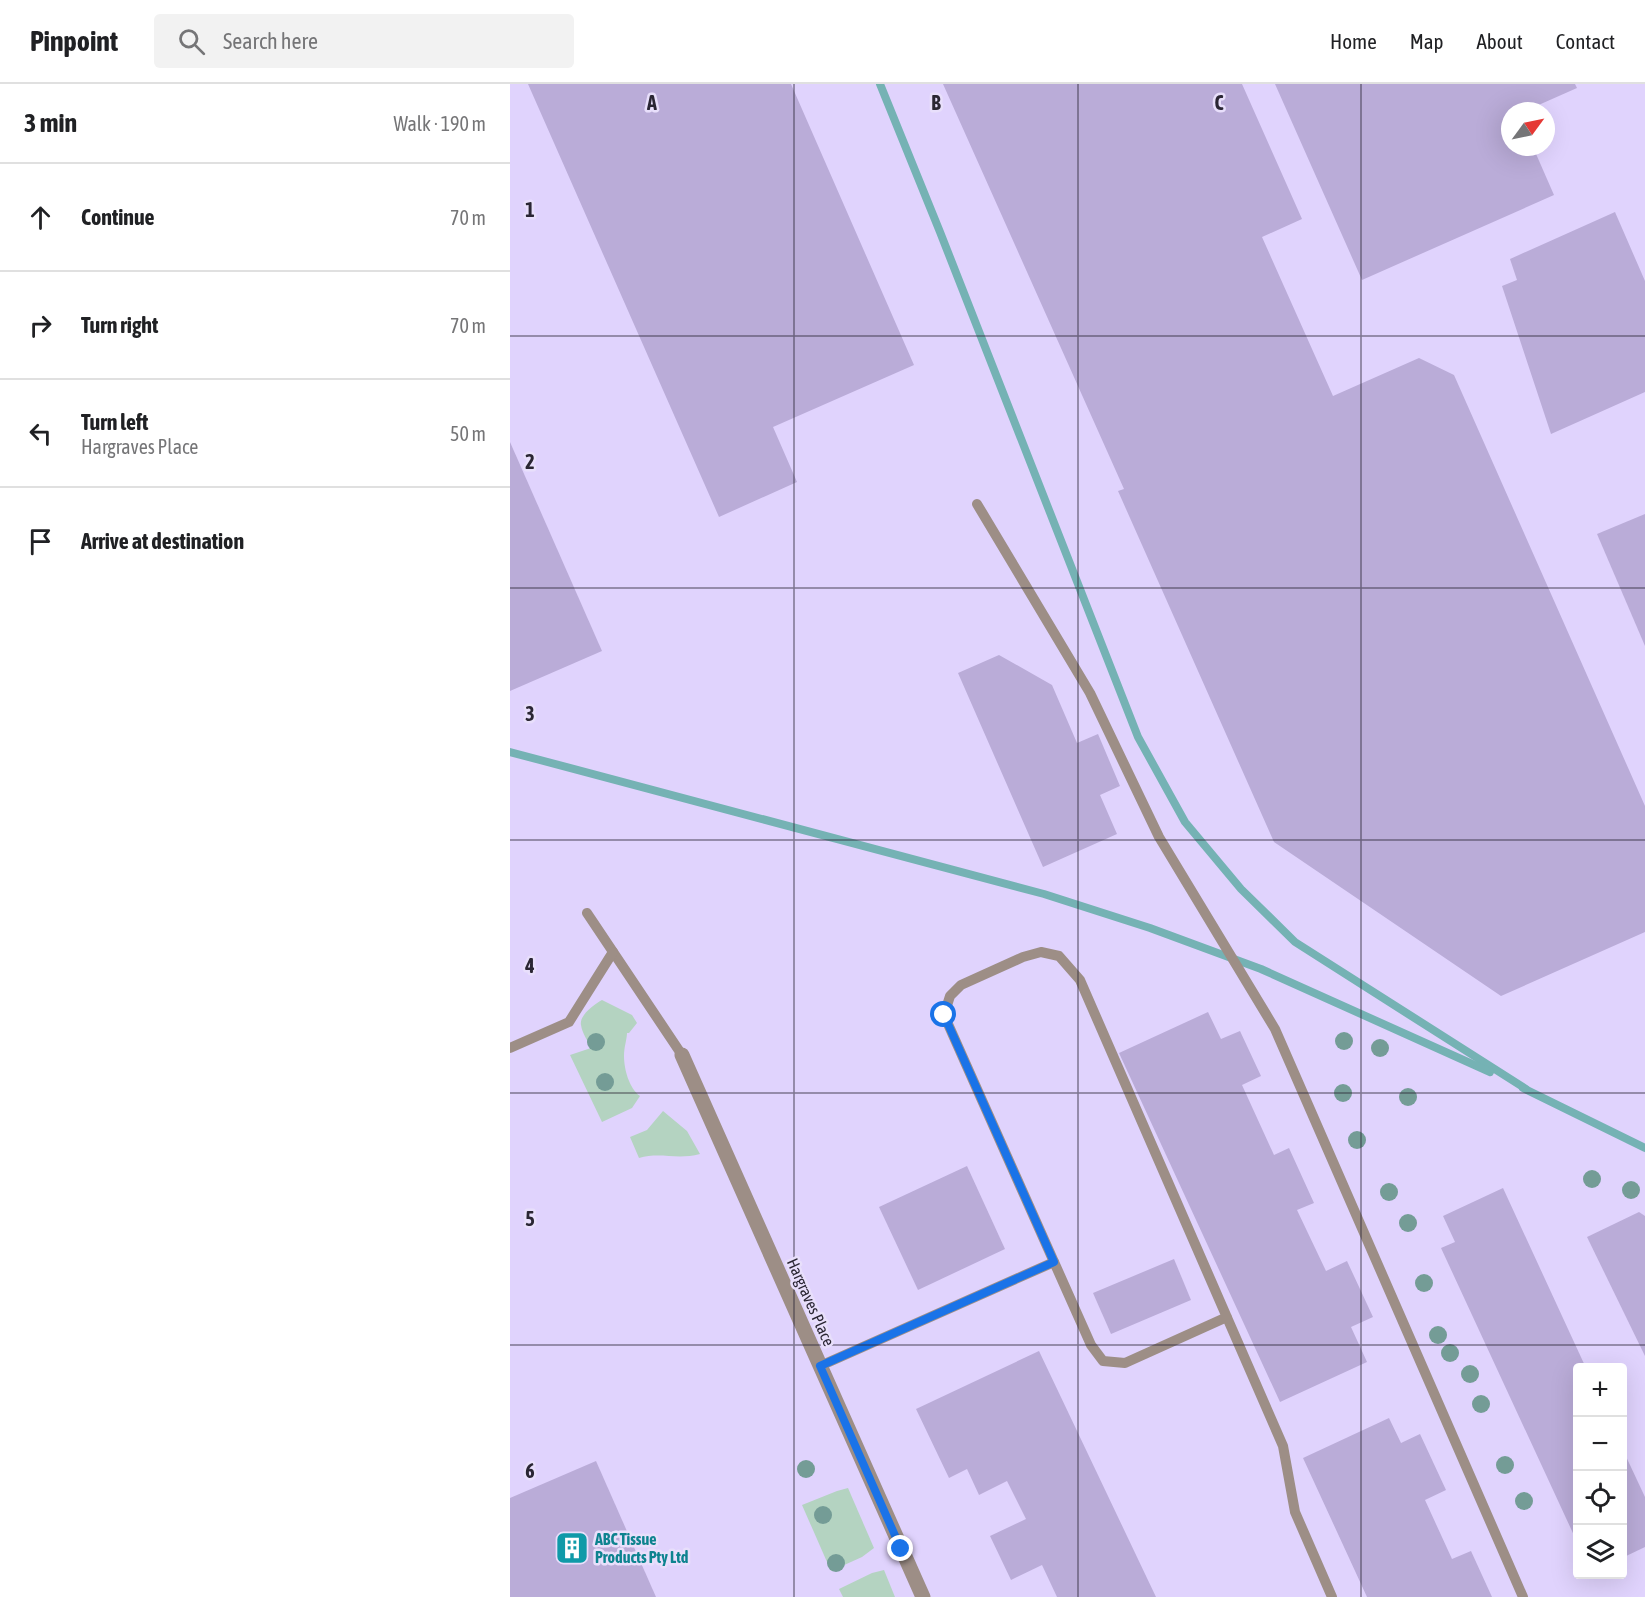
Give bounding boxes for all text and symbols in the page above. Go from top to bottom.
search box [154,14,574,68]
text: Pinpoint [30,25,118,57]
icon: search [175,25,208,58]
text: Search here [223,28,318,54]
text: Home [1330,29,1377,53]
text: Map [1410,29,1444,53]
text: About [1477,29,1523,53]
text: Contact [1556,29,1615,53]
text: A [646,91,657,114]
text: B [931,91,941,114]
text: C [1215,91,1224,114]
north arrow [1501,102,1555,156]
text: 3 min [24,108,77,138]
text: Walk · 190 m [394,112,486,135]
text: 1 [525,198,535,221]
icon: ahead [24,201,57,234]
text: Continue [81,204,155,230]
text: 70 m [450,206,486,229]
icon: right [24,309,57,342]
text: Turn right [81,312,158,338]
text: 70 m [450,314,486,337]
text: Turn left [81,409,148,435]
icon: left [24,417,57,450]
text: 50 m [450,422,486,445]
text: Hargraves Place [81,435,198,458]
text: 2 [525,450,535,473]
icon: arrive [24,525,57,558]
text: Arrive at destination [81,528,244,554]
text: 3 [525,702,535,725]
text: 4 [524,954,535,977]
route start [930,1001,956,1027]
text: 5 [525,1207,535,1230]
street label: Hargraves Place [783,1255,838,1349]
map controls [1573,1363,1627,1579]
button: + [1573,1363,1627,1417]
button: − [1573,1417,1627,1471]
text: 6 [525,1459,535,1482]
button: locate [1573,1471,1627,1525]
button: layers [1573,1525,1627,1579]
building icon: ABC Tissue Products Pty Ltd [554,1530,590,1566]
place label: ABC Tissue Products Pty Ltd [594,1530,689,1566]
route end [887,1535,913,1561]

